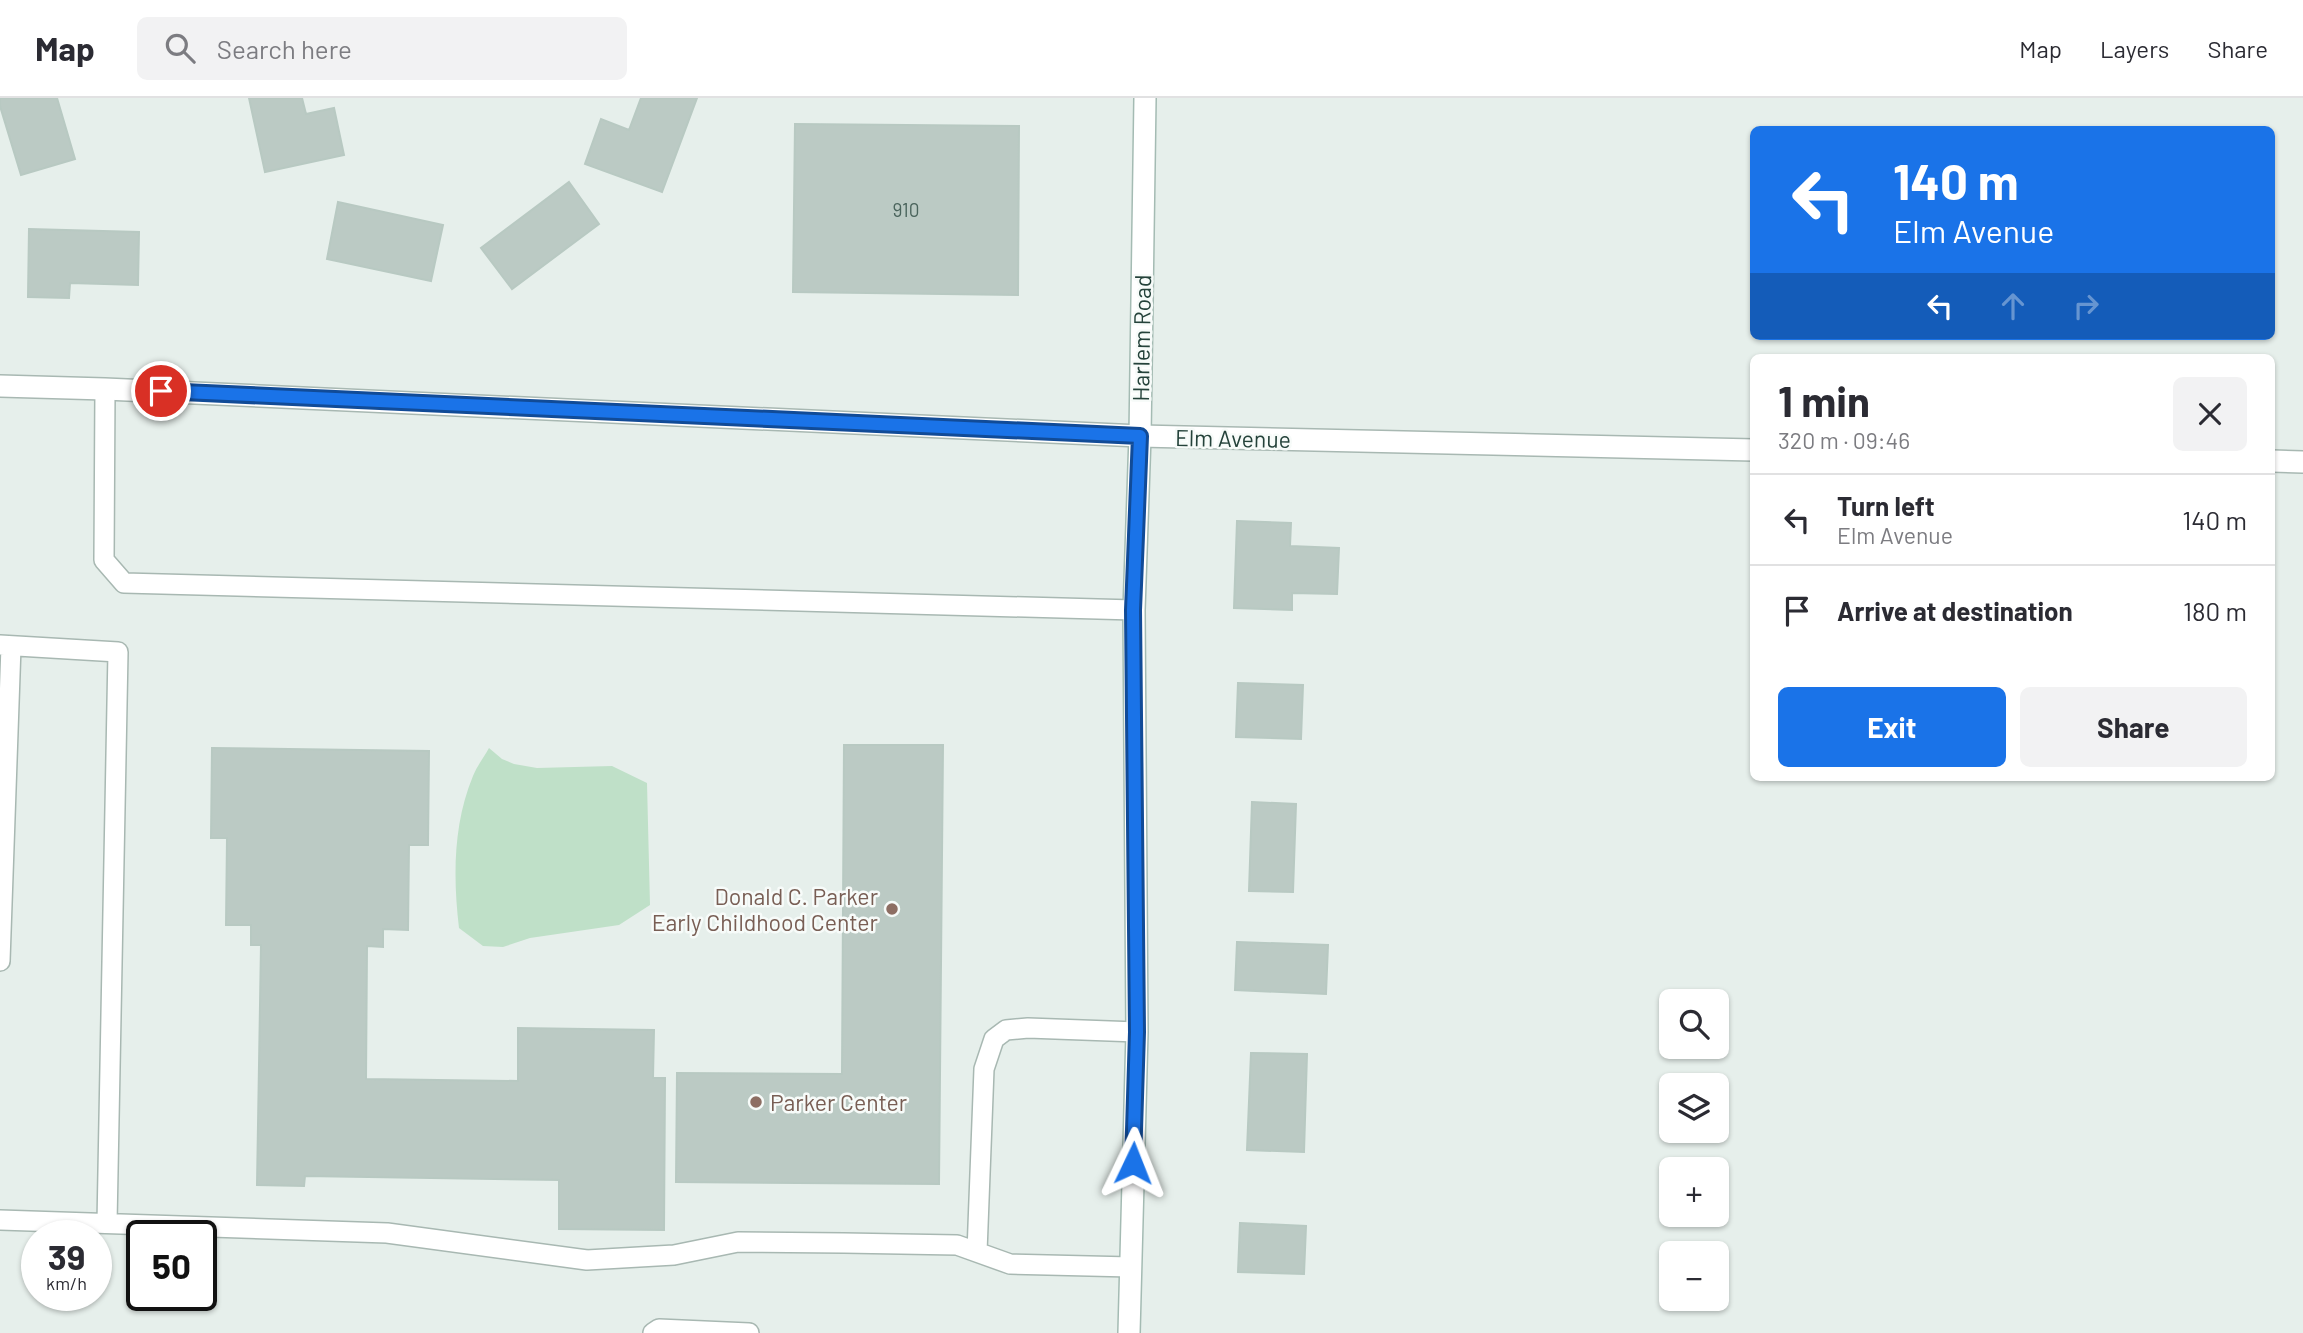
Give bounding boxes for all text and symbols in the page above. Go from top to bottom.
search box [137,17,627,80]
text: Map [35,28,95,68]
icon: search [161,29,199,67]
text: Search here [217,33,352,64]
text: Map [2019,34,2062,63]
text: Layers [2100,34,2169,63]
text: Share [2207,34,2268,63]
text: 140 m [1893,151,2019,210]
icon: left [1778,154,1869,245]
house number: 910 [893,198,919,221]
text: Elm Avenue [1893,211,2054,249]
street label: Harlem Road [1126,274,1156,402]
icon: left [1921,287,1959,325]
icon: ahead [1994,287,2032,325]
icon: right [2067,287,2105,325]
pin [131,361,191,421]
icon: arrive [142,372,180,410]
text: 1 min [1778,375,1870,425]
button: close [2173,377,2247,451]
street label: Elm Avenue [1175,423,1291,453]
text: 320 m · 09:46 [1778,426,1910,454]
text: Turn left [1837,490,1935,521]
icon: left [1778,501,1816,539]
text: 140 m [2182,504,2247,535]
text: Elm Avenue [1837,521,1953,549]
icon: arrive [1778,592,1816,630]
text: Arrive at destination [1837,595,2073,626]
text: 180 m [2183,595,2247,626]
button: Exit [1778,687,2006,767]
button: Share [2020,687,2247,767]
place label: Donald C. Parker Early Childhood Center [652,882,879,936]
marker: Donald C. Parker Early Childhood Center [884,901,900,917]
map controls [1659,989,1729,1311]
button: search [1659,989,1729,1059]
button: layers [1659,1073,1729,1143]
place label: Parker Center [770,1088,908,1116]
marker: Parker Center [748,1094,764,1110]
position arrow [1096,1126,1170,1200]
button: + [1659,1157,1729,1227]
speed limit sign: 50 [126,1220,217,1311]
text: 39 [48,1235,85,1277]
button: − [1659,1241,1729,1311]
text: km/h [46,1272,87,1294]

